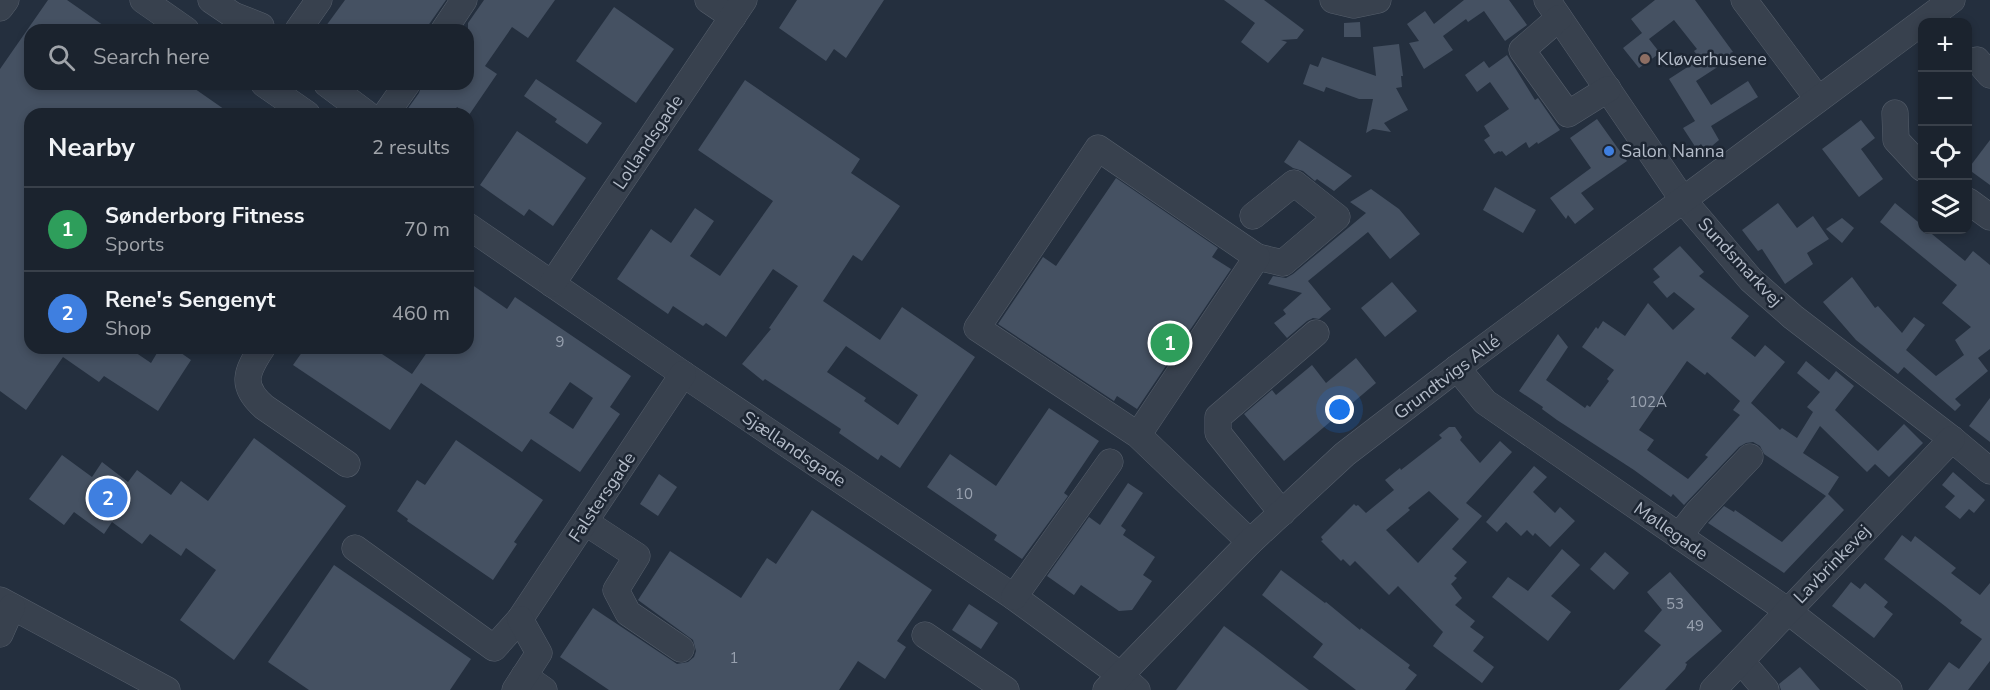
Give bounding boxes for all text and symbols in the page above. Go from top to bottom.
map controls [1918,18,1972,234]
button: + [1918,18,1972,72]
search box [24,24,474,90]
icon: search [45,41,78,74]
text: Search here [93,42,210,72]
place label: Kløverhusene [1657,47,1767,71]
marker: Kløverhusene [1638,52,1652,66]
button: − [1918,72,1972,126]
street label: Lollandsgade [607,90,689,194]
button: locate [1918,126,1972,180]
text: Nearby [48,130,135,165]
text: 2 results [372,134,450,161]
place label: Salon Nanna [1621,139,1725,163]
marker: Salon Nanna [1602,144,1616,158]
button: layers [1918,180,1972,234]
text: Sønderborg Fitness [105,201,304,231]
street label: Sundsmarkvej [1692,212,1788,312]
text: 1 [62,216,74,243]
text: 70 m [404,216,450,243]
text: Sports [105,231,164,258]
text: Rene's Sengenyt [105,285,276,315]
text: 2 [62,300,74,327]
text: 460 m [392,300,450,327]
text: Shop [105,315,151,342]
pin: 1 [1150,320,1190,366]
street label: Grundtvigs Allé [1389,329,1505,425]
house number: 9 [555,332,565,352]
house number: 102A [1629,392,1667,412]
your location [1325,395,1354,424]
street label: Sjællandsgade [737,405,851,493]
street label: Falstersgade [563,447,641,547]
pin: 2 [88,476,128,520]
house number: 10 [955,484,973,504]
street label: Møllegade [1629,497,1713,565]
street label: Lavbrinkevej [1788,519,1876,609]
house number: 53 [1666,594,1684,614]
house number: 49 [1686,616,1704,636]
house number: 1 [729,648,739,668]

